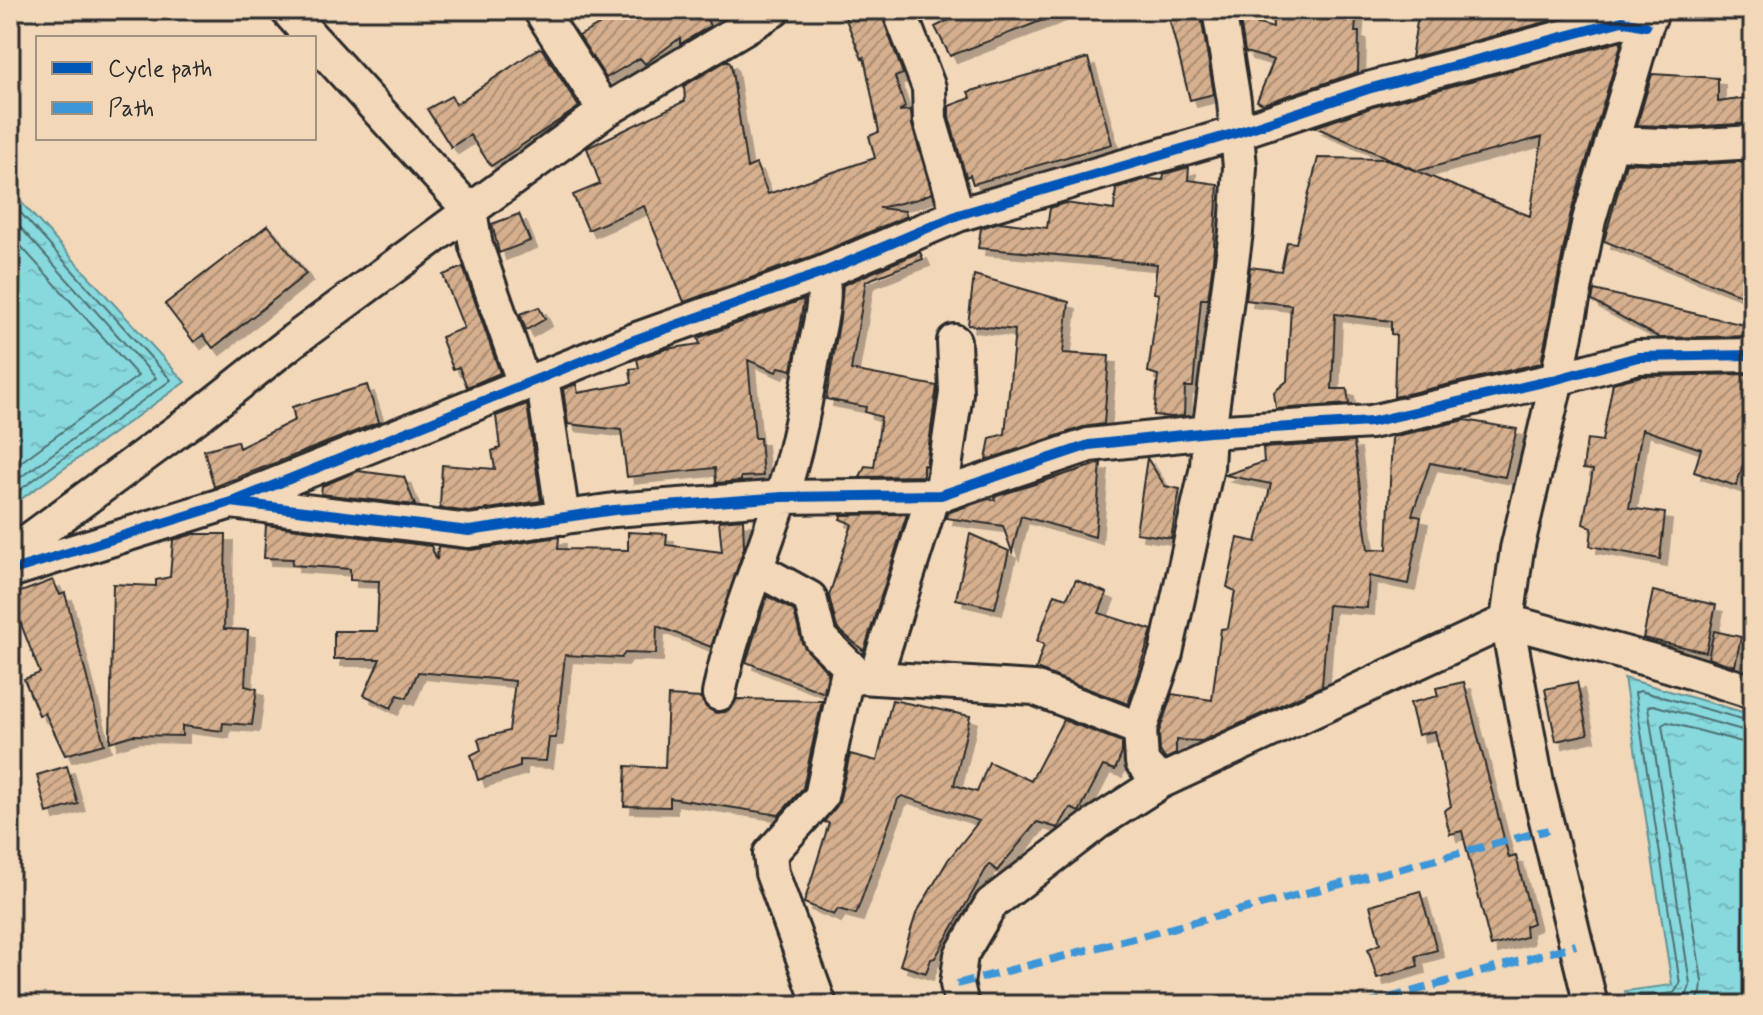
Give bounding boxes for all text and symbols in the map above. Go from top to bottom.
legend [36,36,316,140]
text: Cycle path [108,54,213,85]
text: Path [108,94,154,125]

